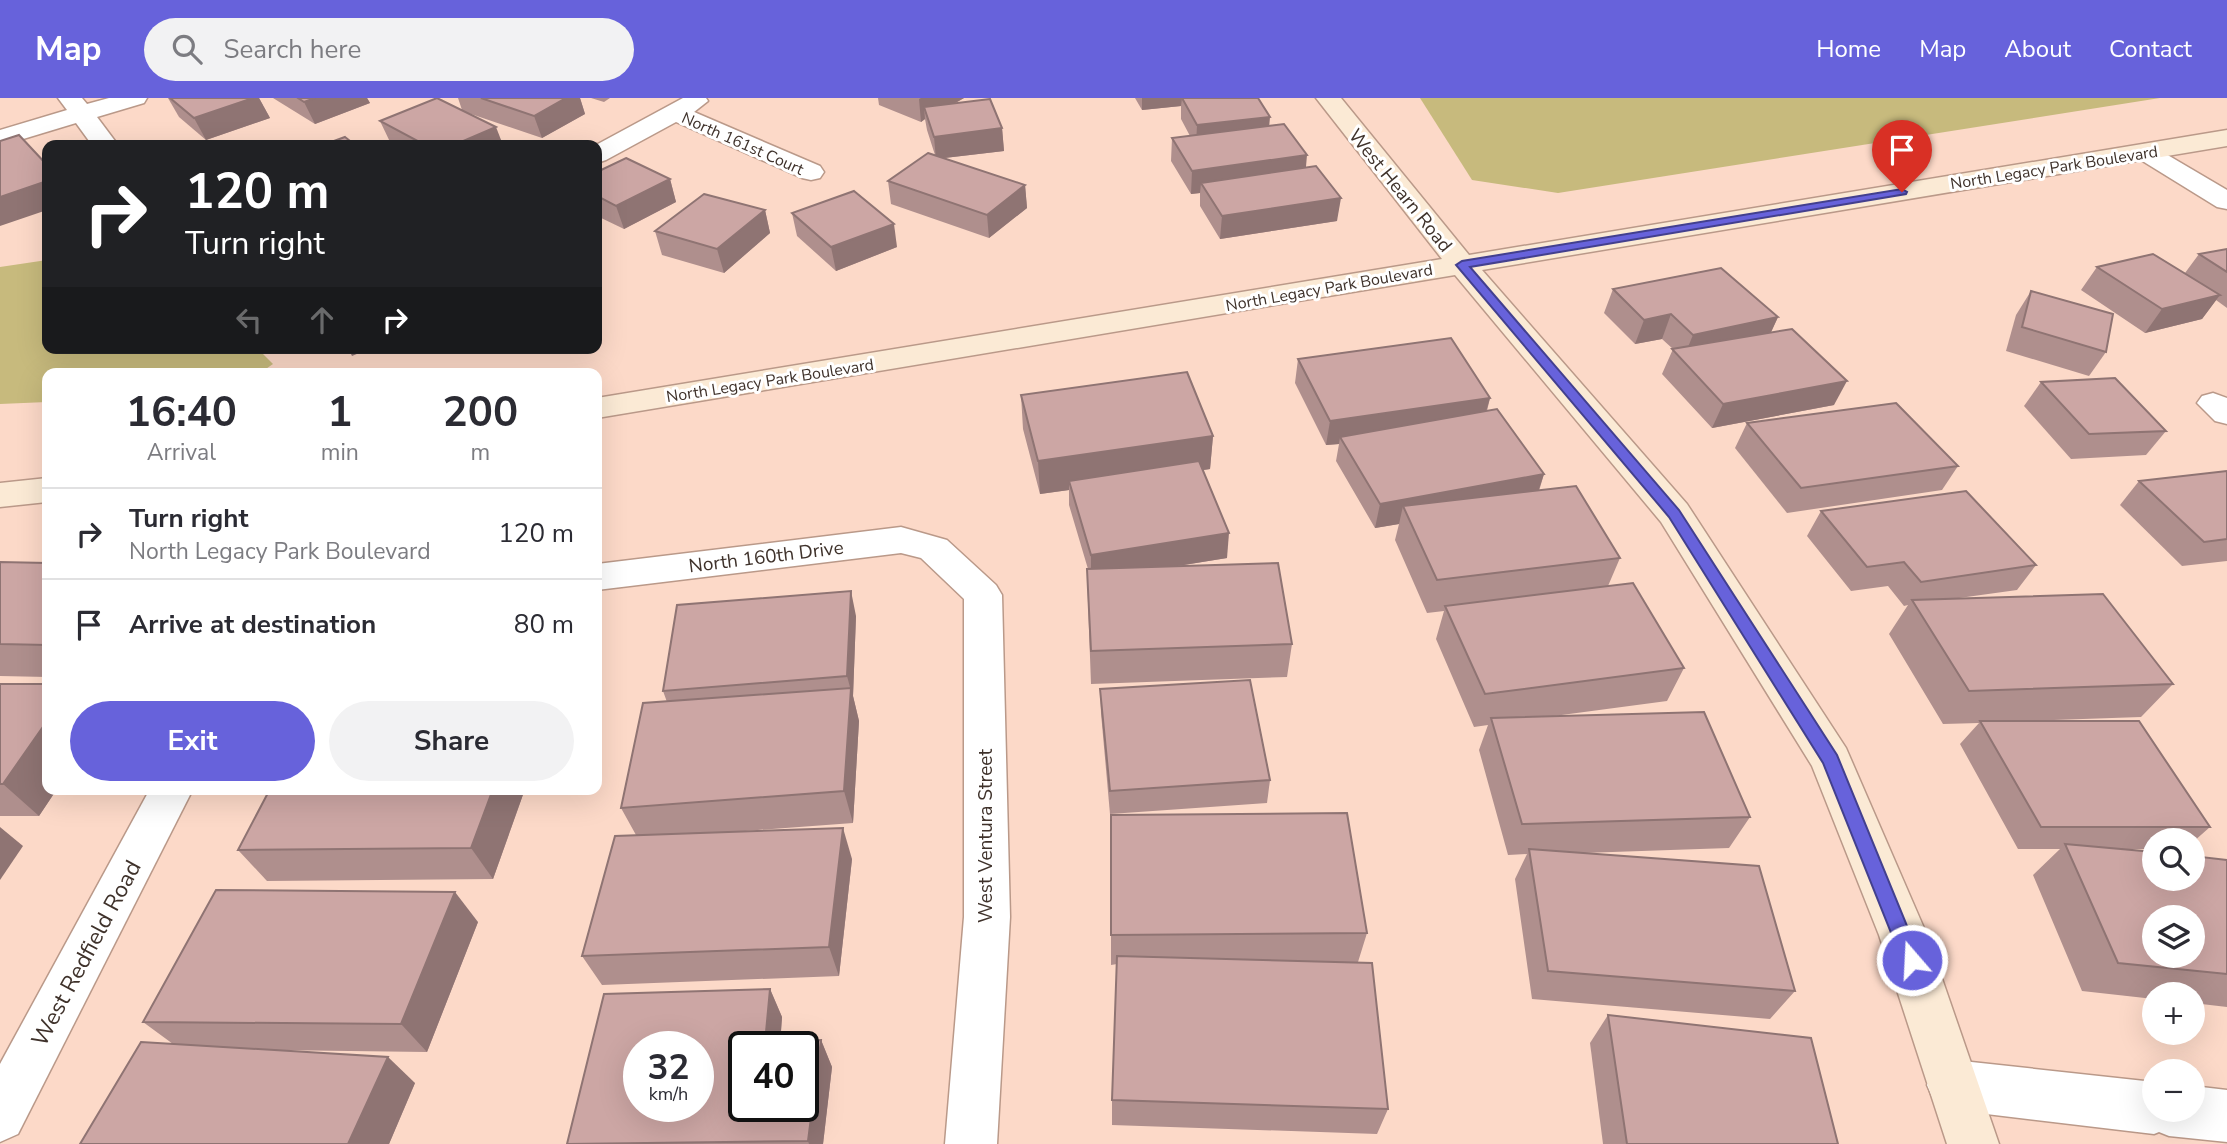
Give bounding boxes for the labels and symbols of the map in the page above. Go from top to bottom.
street label: North 161st Court [678,107,808,181]
pin [1872,120,1932,192]
street label: West Hearn Road [1342,123,1458,258]
street label: North Legacy Park Boulevard [1949,141,2159,195]
street label: North Legacy Park Boulevard [1224,259,1434,317]
street label: North Legacy Park Boulevard [665,354,875,408]
street label: North 160th Drive [687,535,845,579]
street label: West Ventura Street [973,749,999,923]
street label: West Redfield Road [24,855,149,1052]
position arrow [1875,923,1949,997]
speed limit sign: 40 [728,1031,819,1122]

